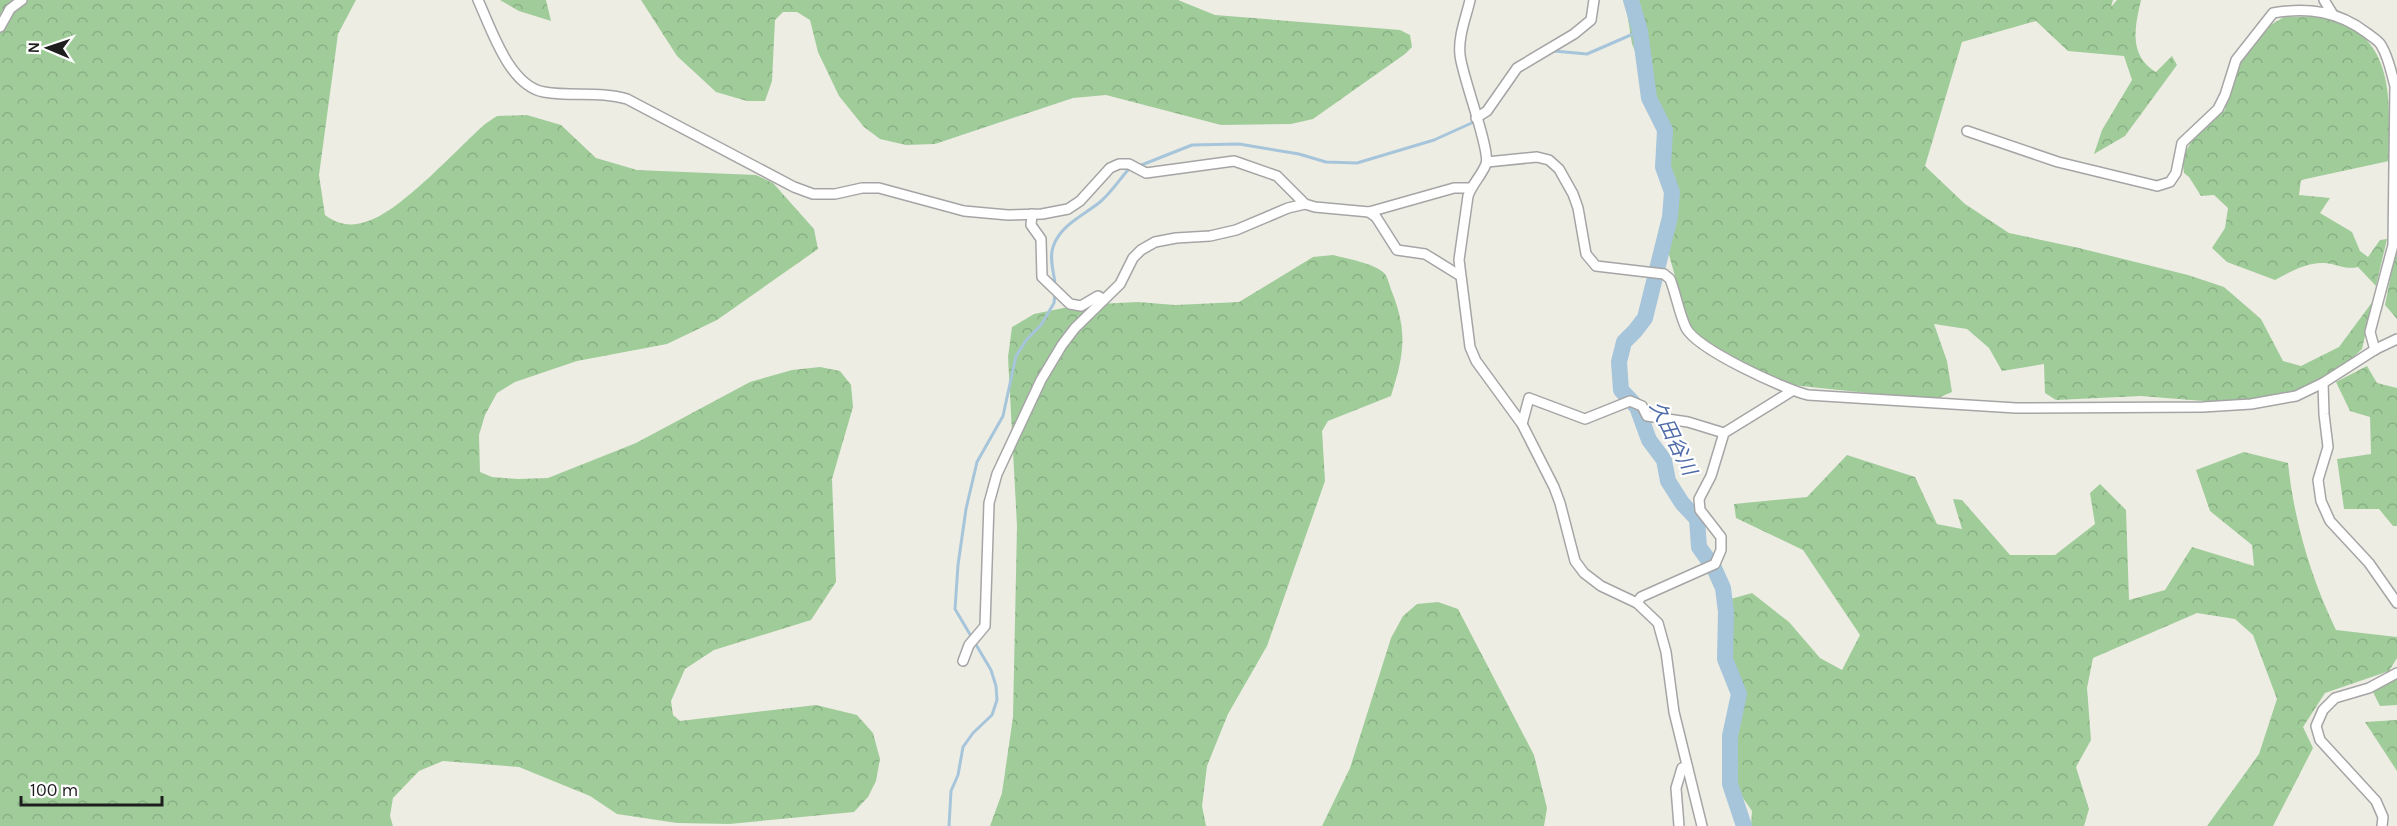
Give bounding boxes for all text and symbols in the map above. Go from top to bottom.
north arrow [18,18,78,78]
text: N [24,41,43,54]
water label: 久田谷川 [1645,397,1702,481]
scale bar [21,769,162,807]
text: 100 m [30,779,78,801]

